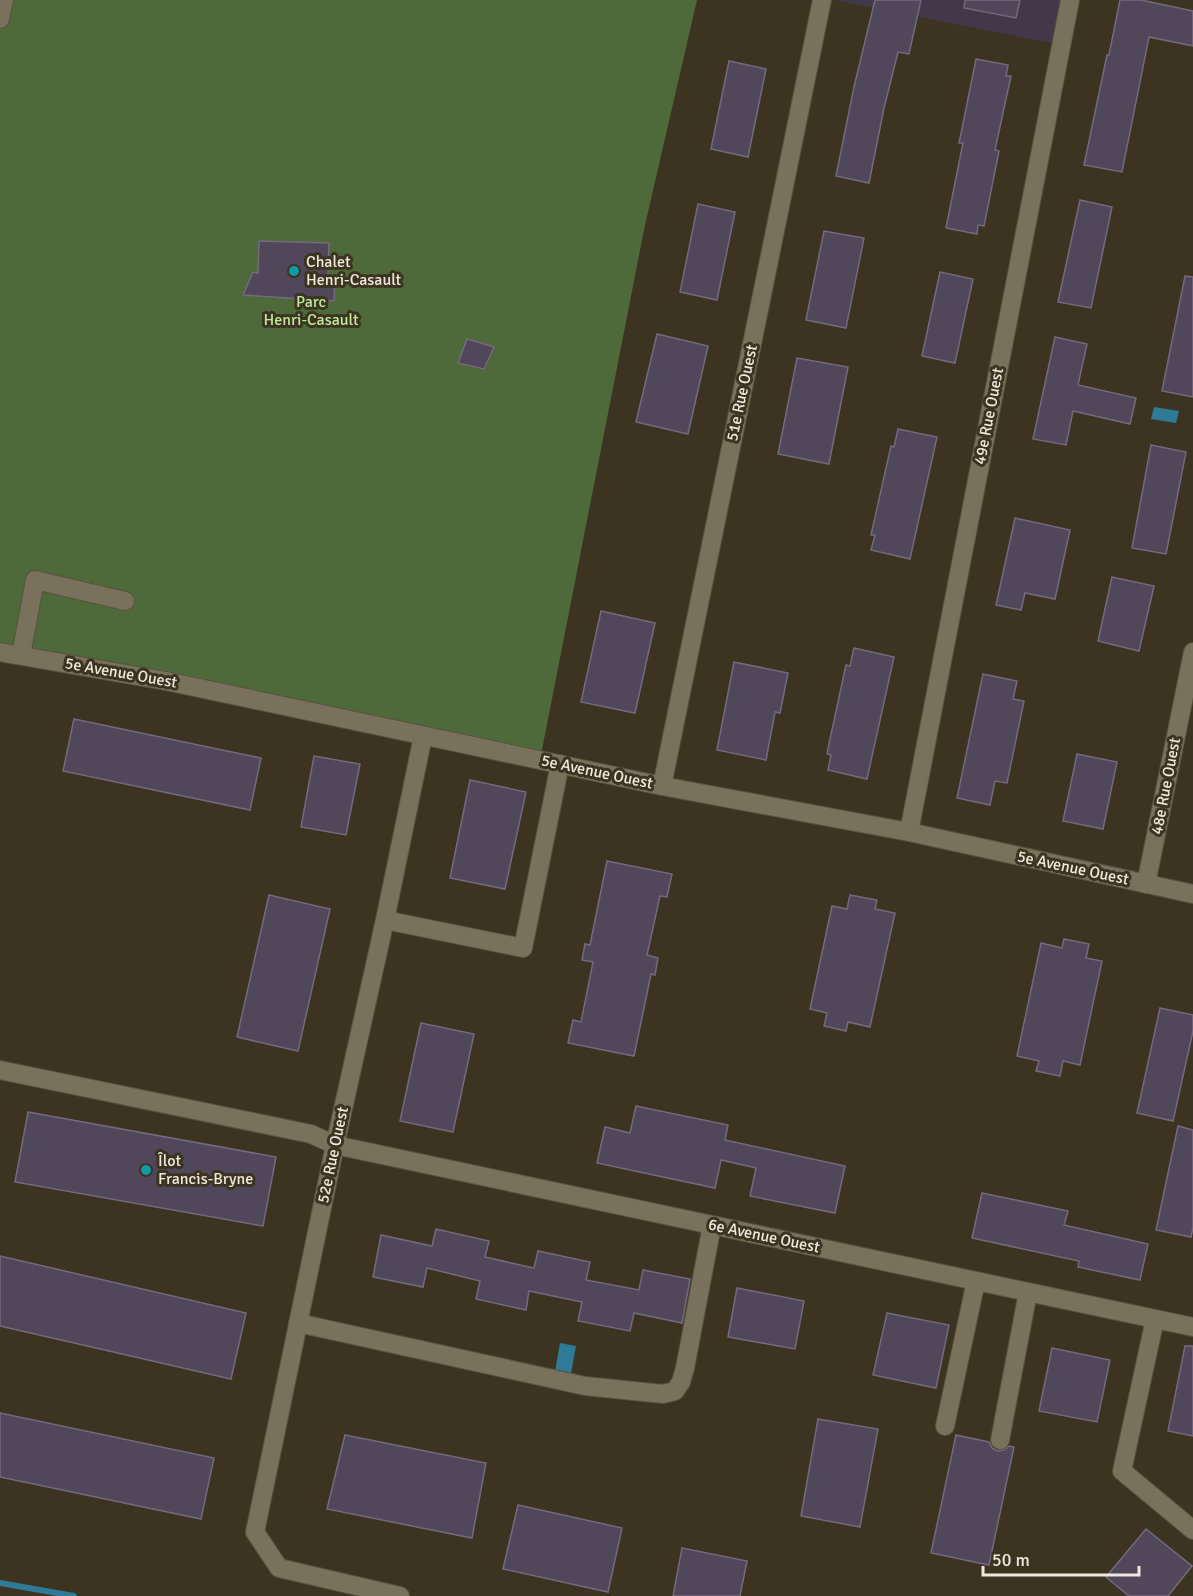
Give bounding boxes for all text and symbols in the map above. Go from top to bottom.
place label: Chalet Henri-Casault [306,252,402,290]
marker: Chalet Henri-Casault [287,264,301,278]
park label: Parc Henri-Casault [263,292,359,330]
street label: 51e Rue Ouest [722,343,762,443]
street label: 49e Rue Ouest [970,366,1008,466]
street label: 5e Avenue Ouest [63,653,179,693]
street label: 48e Rue Ouest [1147,736,1185,836]
street label: 5e Avenue Ouest [539,750,655,794]
street label: 5e Avenue Ouest [1015,846,1131,890]
street label: 52e Rue Ouest [313,1105,353,1205]
place label: Îlot Francis-Bryne [157,1151,253,1189]
marker: Îlot Francis-Bryne [139,1163,153,1177]
street label: 6e Avenue Ouest [706,1214,822,1258]
scale bar [983,1539,1139,1577]
text: 50 m [992,1549,1030,1571]

